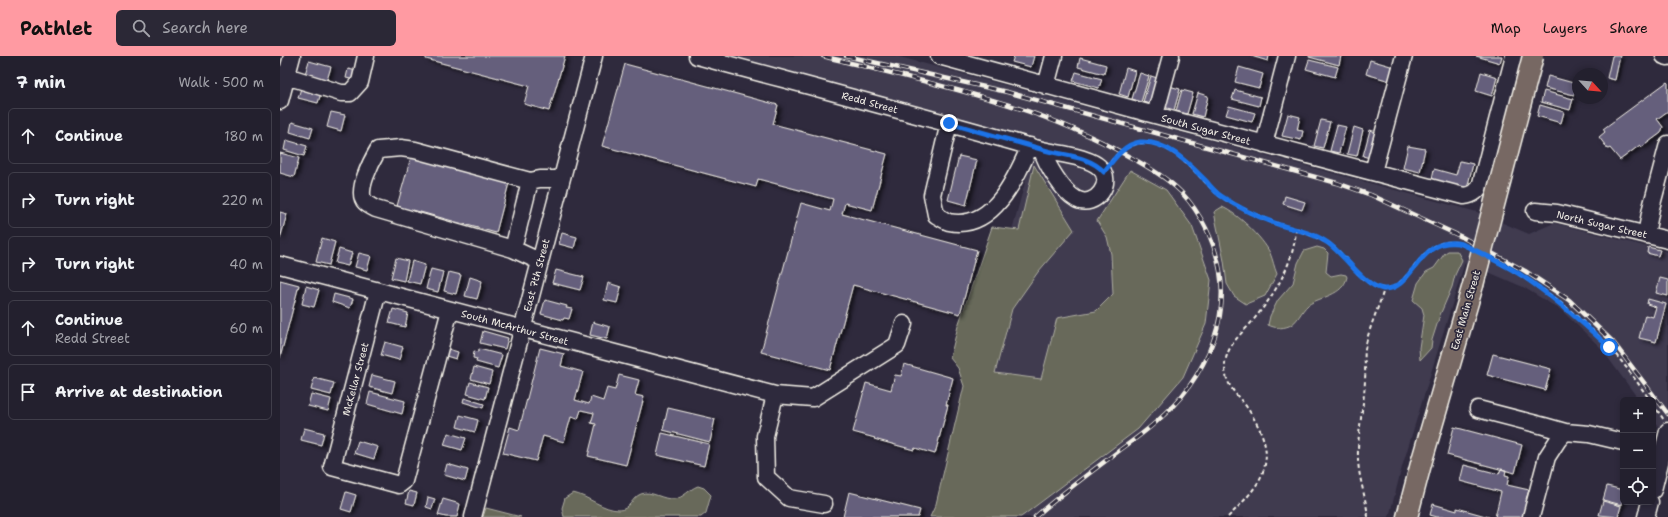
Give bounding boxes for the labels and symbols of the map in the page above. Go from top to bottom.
north arrow [1572,68,1608,104]
street label: Redd Street [840,89,899,116]
street label: South Sugar Street [1160,111,1252,148]
route end [940,114,958,132]
street label: North Sugar Street [1555,208,1648,241]
street label: East 7th Street [521,237,552,313]
street label: East Main Street [1448,269,1483,351]
street label: South McArthur Street [460,307,570,348]
route start [1600,338,1618,356]
street label: McKellar Street [339,341,372,417]

